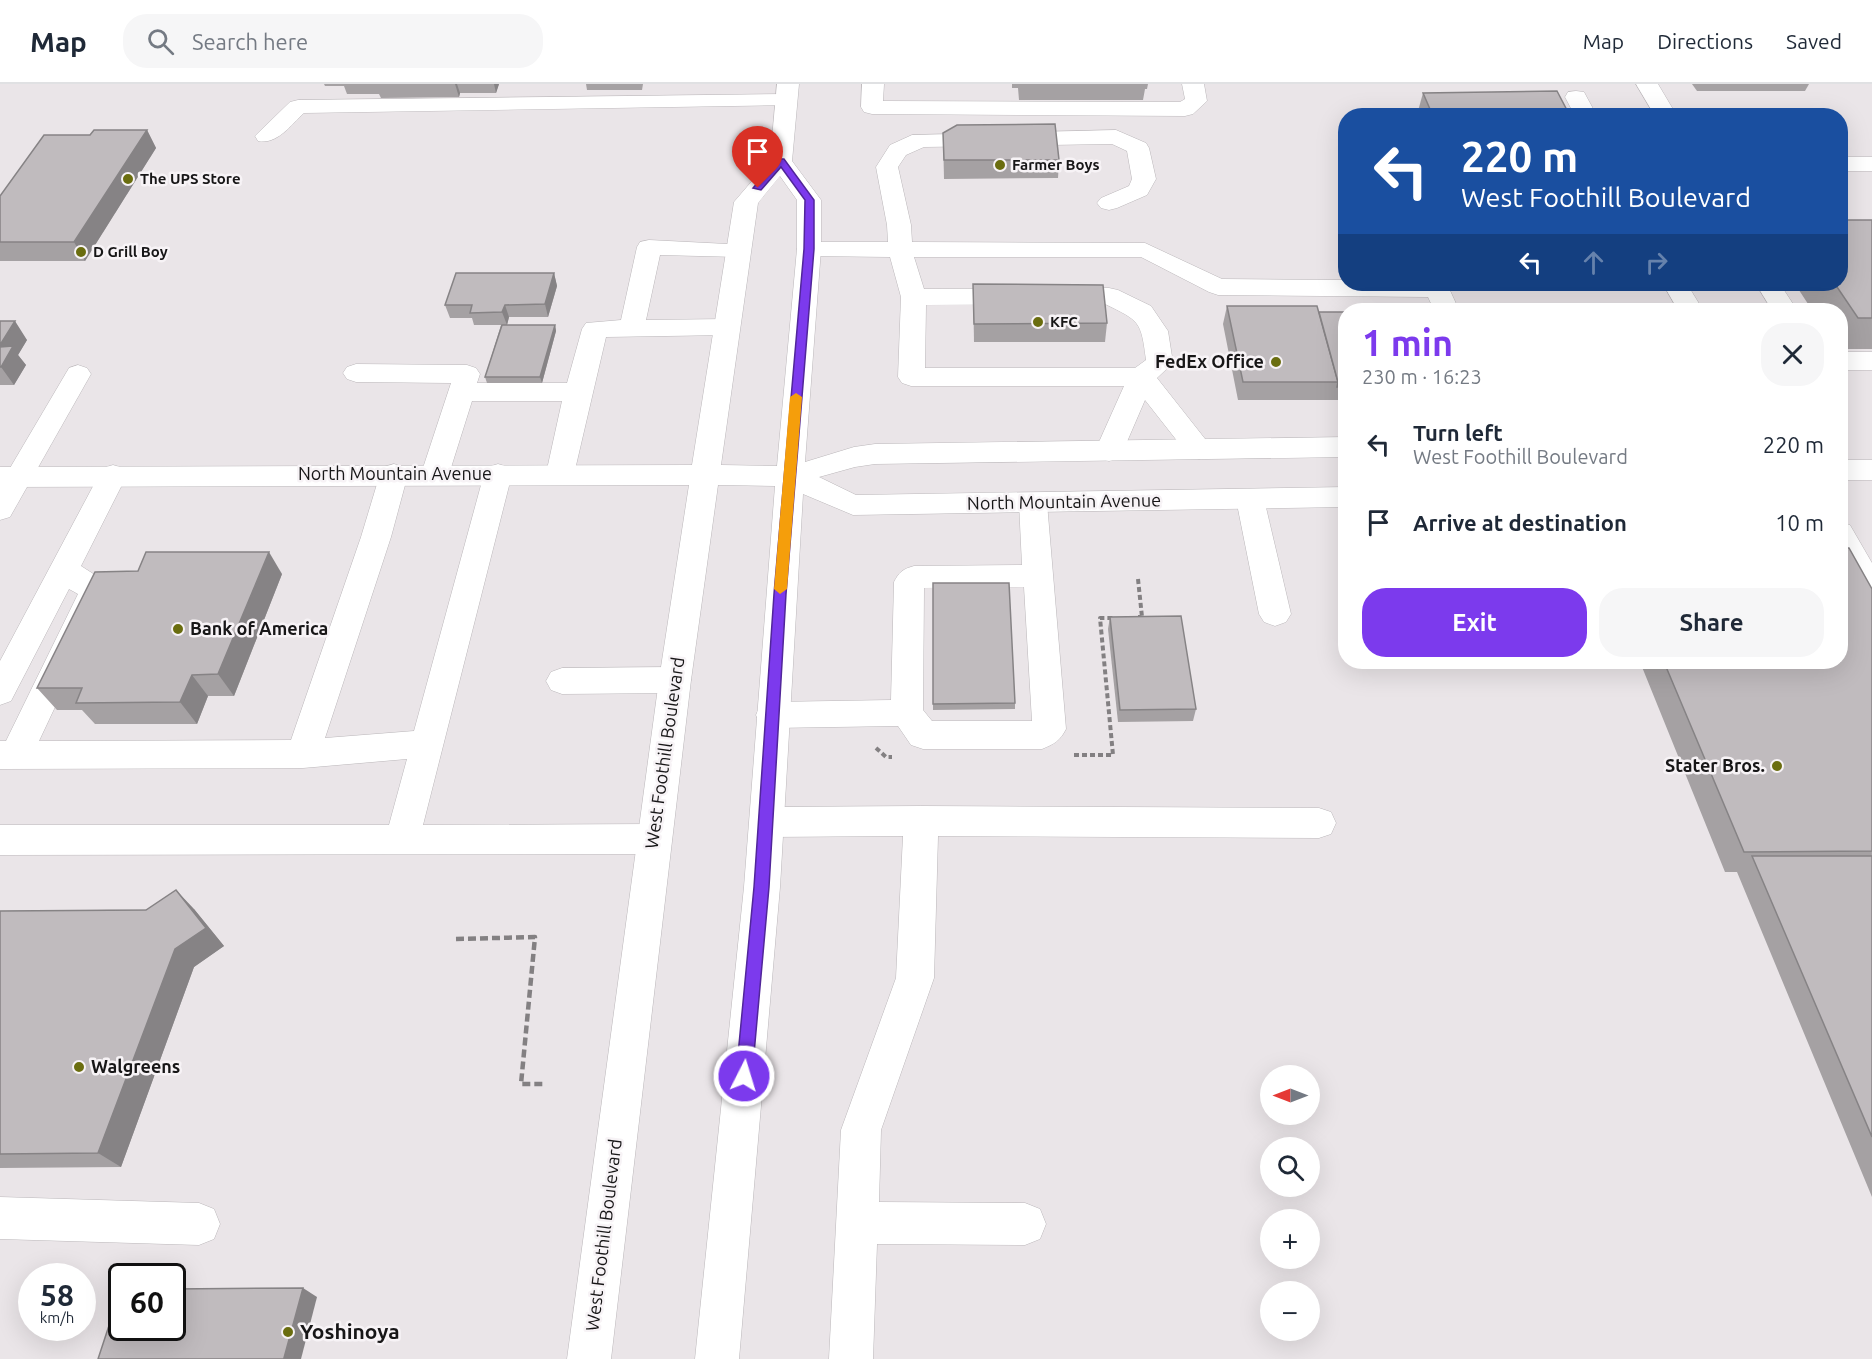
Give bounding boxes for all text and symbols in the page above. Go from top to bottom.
search box [123,14,543,68]
icon: search [144,25,177,58]
text: Map [30,26,87,57]
text: Search here [192,29,308,54]
text: Map [1583,29,1624,53]
text: Directions [1657,29,1753,53]
text: Saved [1786,29,1842,53]
pin [732,126,783,188]
icon: left [1362,132,1440,210]
text: 220 m [1461,133,1578,180]
icon: arrive [741,135,774,168]
place label: Farmer Boys [1012,156,1099,173]
marker: Farmer Boys [993,158,1007,172]
place label: The UPS Store [140,170,241,187]
marker: The UPS Store [121,172,135,186]
text: West Foothill Boulevard [1461,182,1751,212]
place label: D Grill Boy [93,243,168,260]
marker: D Grill Boy [74,245,88,259]
icon: left [1514,246,1547,279]
icon: ahead [1577,246,1610,279]
icon: right [1640,246,1673,279]
place label: KFC [1050,313,1078,330]
marker: KFC [1031,315,1045,329]
text: 1 min [1362,322,1453,363]
button: close [1761,323,1824,386]
place label: FedEx Office [1155,351,1264,371]
marker: FedEx Office [1269,355,1283,369]
text: 230 m · 16:23 [1362,365,1482,388]
text: Turn left [1413,420,1503,445]
icon: left [1362,428,1395,461]
text: 220 m [1763,432,1824,457]
text: West Foothill Boulevard [1413,445,1628,468]
street label: North Mountain Avenue [298,463,492,483]
street label: North Mountain Avenue [967,489,1161,513]
icon: arrive [1362,506,1395,539]
text: Arrive at destination [1413,510,1627,535]
text: 10 m [1775,510,1824,535]
button: Exit [1362,588,1587,657]
button: Share [1599,588,1824,657]
place label: Bank of America [190,618,328,638]
marker: Bank of America [171,622,185,636]
street label: West Foothill Boulevard [641,656,687,850]
place label: Stater Bros. [1665,755,1765,775]
marker: Stater Bros. [1770,759,1784,773]
position arrow [712,1044,776,1108]
place label: Walgreens [91,1056,180,1076]
marker: Walgreens [72,1060,86,1074]
north arrow [1260,1065,1320,1125]
map controls [1260,1065,1320,1341]
button: search [1260,1137,1320,1197]
street label: West Foothill Boulevard [581,1138,625,1332]
button: + [1260,1209,1320,1269]
speed limit sign: 60 [108,1263,186,1341]
text: 58 [40,1278,74,1312]
button: − [1260,1281,1320,1341]
text: km/h [40,1309,74,1326]
place label: Yoshinoya [300,1319,400,1343]
marker: Yoshinoya [281,1325,295,1339]

